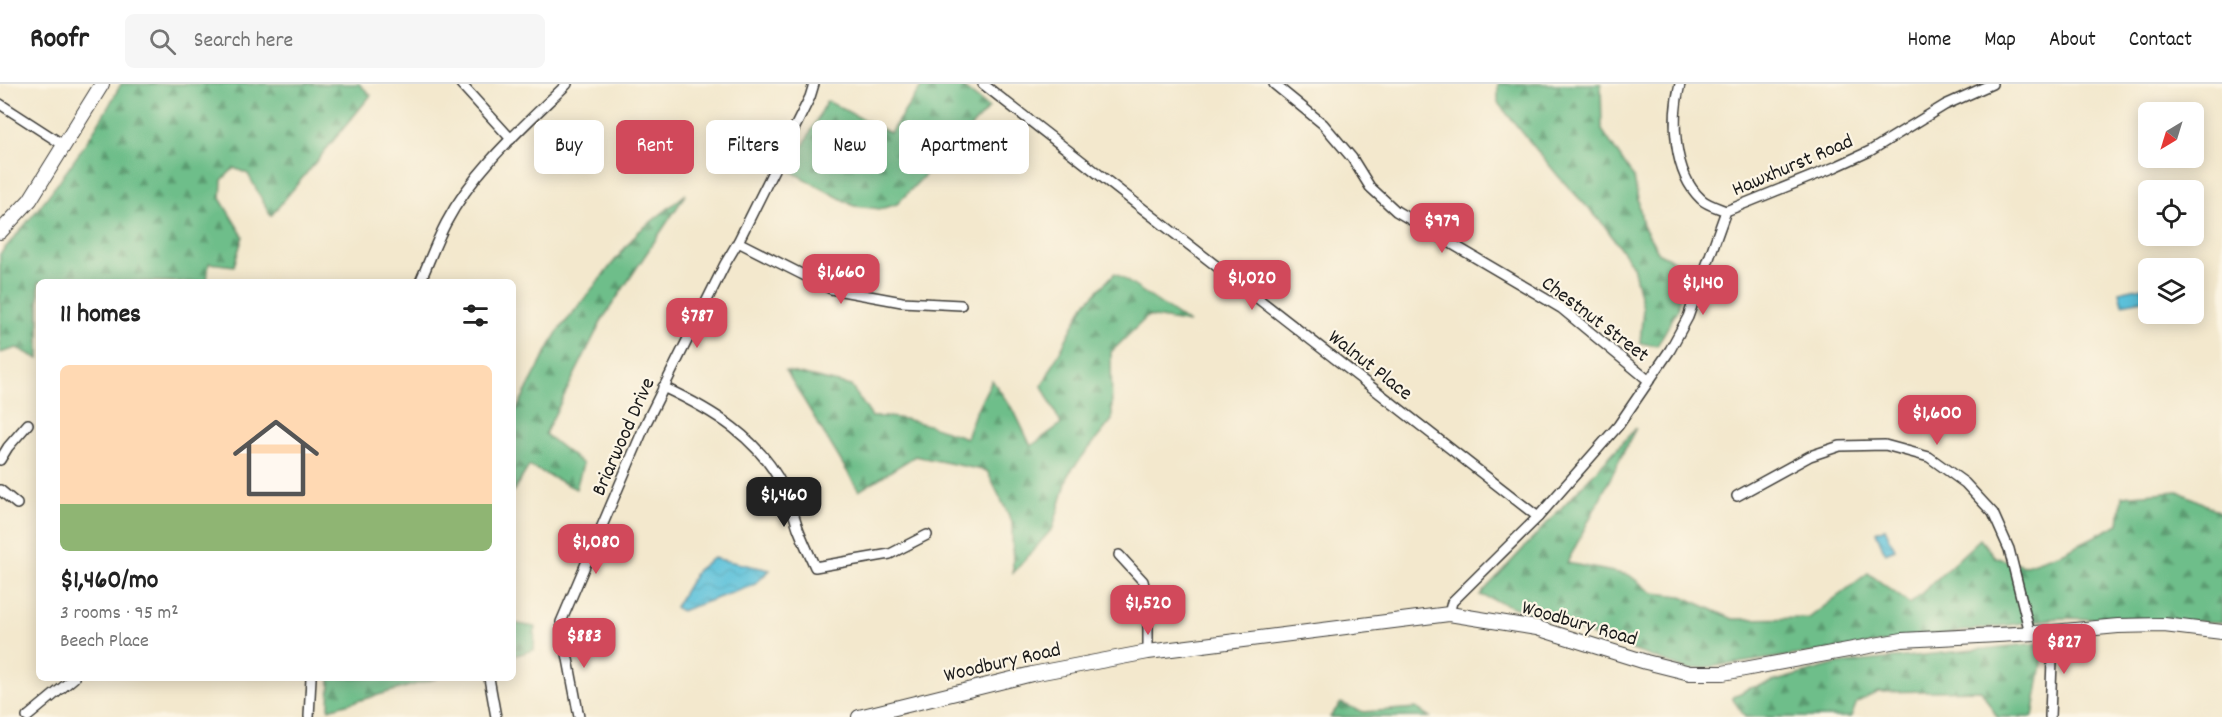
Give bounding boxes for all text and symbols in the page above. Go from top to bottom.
search box [125,14,545,68]
text: Roofr [30,21,89,61]
icon: search [146,25,179,58]
text: Search here [194,26,293,57]
text: Home [1907,26,1951,56]
text: Map [1984,26,2016,56]
text: About [2049,26,2096,56]
text: Contact [2129,26,2192,56]
north arrow [2138,102,2204,168]
map controls [2138,102,2204,324]
chip: Buy [534,120,604,174]
chip: Rent [616,120,694,174]
chip: Filters [706,120,800,174]
chip: New [812,120,887,174]
chip: Apartment [899,120,1029,174]
street label: Hawxhurst Road [1728,128,1858,206]
button: locate [2138,180,2204,246]
pin: $979 [1406,203,1478,254]
text: $979 [1424,208,1460,236]
pin: $1,660 [792,254,890,305]
button: layers [2138,258,2204,324]
text: $1,660 [817,259,865,287]
pin: $1,020 [1203,260,1301,311]
text: $1,020 [1228,265,1276,293]
pin: $1,140 [1654,265,1752,316]
street label: Chestnut Street [1534,270,1655,371]
text: $1,140 [1682,270,1724,298]
text: 11 homes [60,297,141,334]
pin: $787 [661,298,733,349]
icon: filters [459,299,492,332]
text: $787 [680,303,714,331]
street label: Walnut Place [1320,324,1418,409]
street label: Briarwood Drive [585,373,664,501]
pin: $1,600 [1888,395,1986,446]
text: $1,600 [1912,400,1962,428]
icon: home [222,404,330,512]
pin: $1,460 [735,477,833,528]
text: $1,460 [760,482,808,510]
pin: $1,080 [547,524,645,575]
text: $1,080 [572,529,620,557]
text: $1,460/mo [60,563,158,600]
pin: $1,520 [1099,585,1197,636]
text: $1,520 [1124,590,1172,618]
street label: Woodbury Road [1518,594,1641,656]
text: 3 rooms · 95 m² [60,600,179,628]
pin: $883 [548,618,620,669]
text: $883 [566,623,602,651]
pin: $827 [2028,624,2100,675]
text: Beech Place [60,628,149,656]
text: $827 [2047,629,2081,657]
street label: Woodbury Road [941,636,1064,692]

